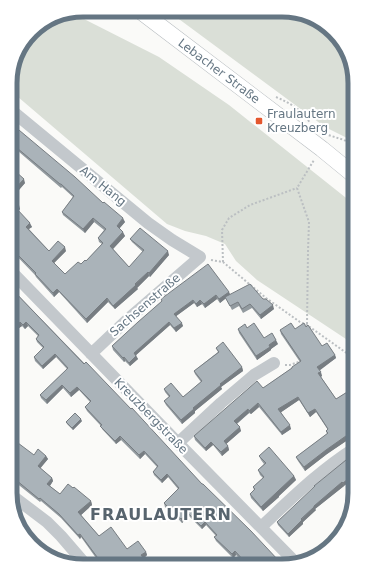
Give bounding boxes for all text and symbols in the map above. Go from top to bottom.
street label: Lebacher Straße [175,36,263,106]
place label: Fraulautern Kreuzberg [267,107,336,135]
marker: Fraulautern Kreuzberg [254,116,264,126]
street label: Am Hang [77,163,129,209]
street label: Sachsenstraße [107,271,183,339]
street label: Kreuzbergstraße [111,375,191,457]
district label: FRAULAUTERN [90,505,232,524]

